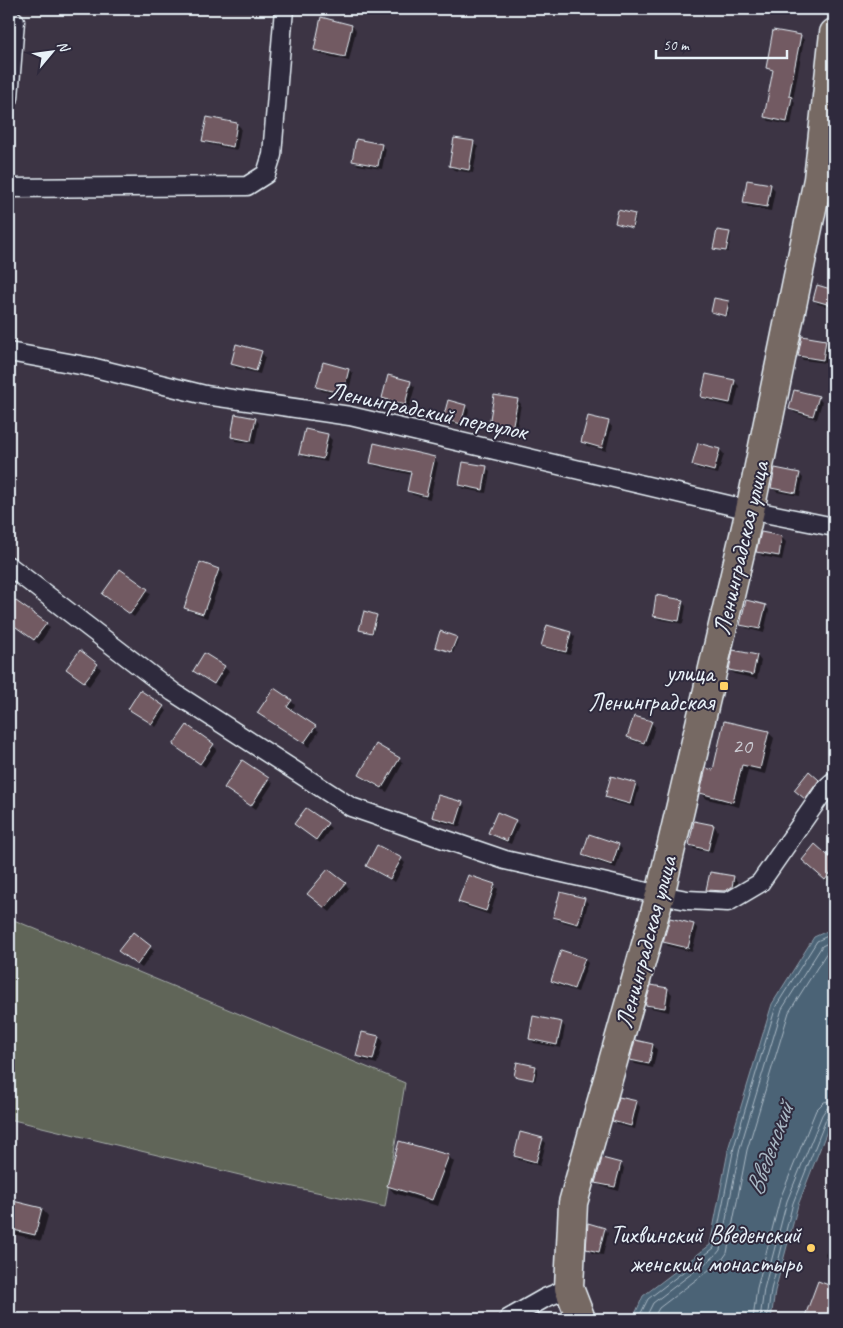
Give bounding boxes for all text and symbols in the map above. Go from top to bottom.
north arrow [28,28,78,78]
scale bar [656,28,787,60]
text: 50 m [663,36,690,55]
text: N [53,38,74,56]
street label: Ленинградский переулок [326,374,533,448]
street label: Ленинградская улица [705,457,777,638]
place label: улица Ленинградская [588,657,717,718]
marker: улица Ленинградская [718,680,730,692]
house number: 20 [732,732,754,760]
street label: Ленинградская улица [608,851,685,1032]
water label: Введенский [738,1094,803,1200]
place label: Тихвинский Введенский женский монастырь [610,1219,803,1280]
marker: Тихвинский Введенский женский монастырь [805,1242,817,1254]

